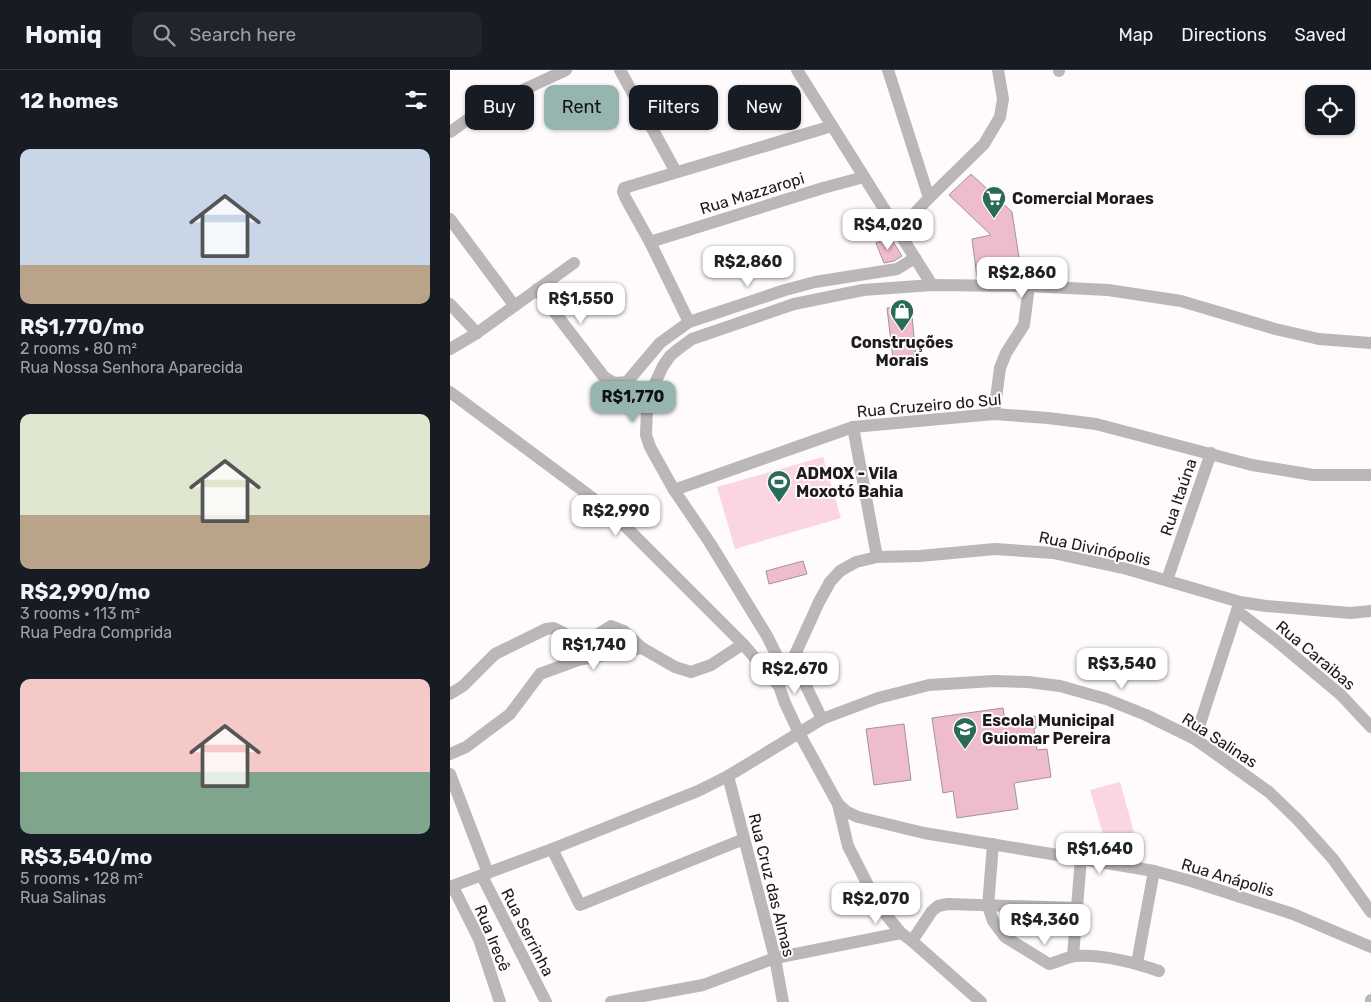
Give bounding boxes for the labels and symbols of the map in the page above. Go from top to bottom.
street label: Rua Mazzaropi [698,169,807,218]
supermarket icon: Comercial Moraes [981,185,1007,219]
place label: Comercial Moraes [1012,189,1154,208]
pin: R$4,020 [842,208,934,251]
pin: R$2,860 [702,246,794,288]
pin: R$2,860 [976,256,1068,299]
pin: R$1,550 [535,282,627,325]
shop icon: Construções Morais [889,298,915,332]
place label: Construções Morais [851,333,953,370]
pin: R$1,770 [587,380,679,423]
street label: Rua Cruzeiro do Sul [856,390,1002,421]
street label: Rua Itaúna [1156,456,1201,538]
place label: ADMOX - Vila Moxotó Bahia [796,464,903,501]
sports icon: ADMOX - Vila Moxotó Bahia [766,469,792,503]
pin: R$2,990 [570,494,662,537]
street label: Rua Divinópolis [1037,527,1153,570]
street label: Rua Caraibas [1272,617,1359,694]
pin: R$1,740 [548,628,640,671]
pin: R$3,540 [1076,648,1168,690]
pin: R$2,670 [749,652,841,695]
street label: Rua Salinas [1178,709,1261,772]
place label: Escola Municipal Guiomar Pereira [982,711,1114,748]
school or university icon: Escola Municipal Guiomar Pereira [952,716,978,750]
street label: Rua Cruz das Almas [744,811,799,959]
pin: R$1,640 [1054,832,1146,875]
street label: Rua Anápolis [1179,854,1277,901]
pin: R$2,070 [830,882,922,925]
street label: Rua Serrinha [497,885,558,979]
street label: Rua Irecê [471,902,514,974]
pin: R$4,360 [999,904,1091,946]

